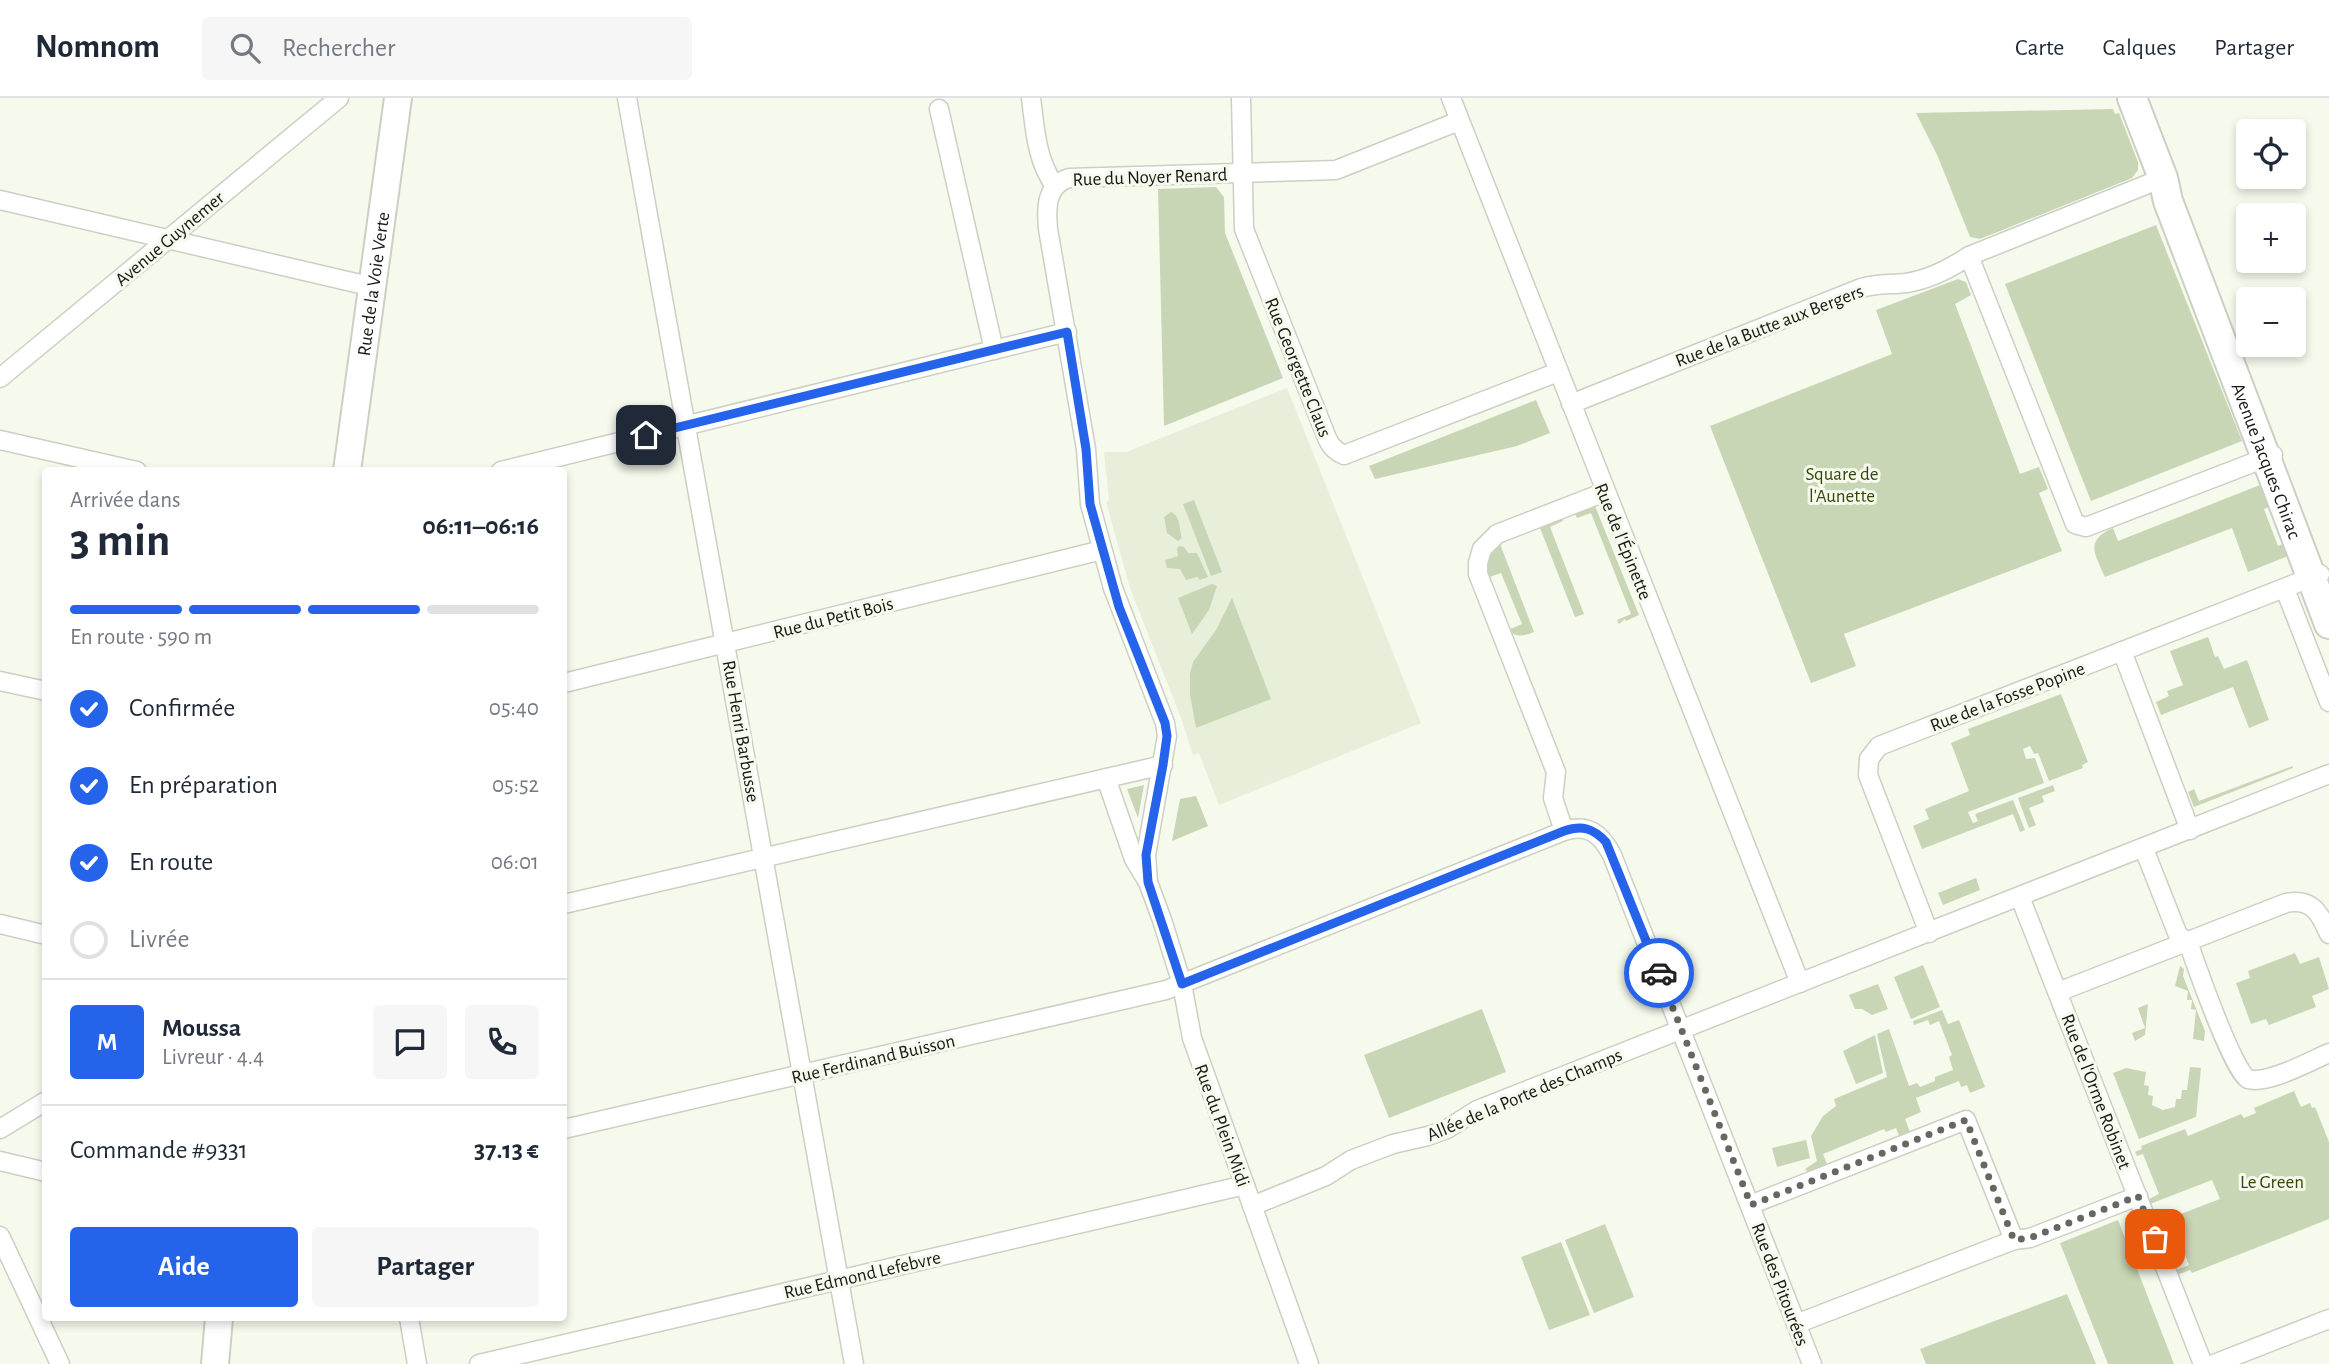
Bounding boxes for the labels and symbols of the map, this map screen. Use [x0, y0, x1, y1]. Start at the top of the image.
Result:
street label: Rue du Noyer Renard [1072, 165, 1228, 190]
street label: Avenue Guynemer [112, 188, 228, 290]
street label: Rue de la Voie Verte [355, 211, 393, 357]
street label: Rue de la Butte aux Bergers [1673, 282, 1866, 371]
street label: Rue Georgette Claus [1261, 295, 1334, 440]
street label: Avenue Jacques Chirac [2228, 380, 2304, 541]
pin [616, 405, 676, 465]
park label: Square de l'Aunette [1805, 465, 1879, 506]
street label: Rue de l'Épinette [1591, 480, 1656, 603]
street label: Rue du Petit Bois [771, 594, 895, 643]
street label: Rue Henri Barbusse [719, 659, 762, 804]
street label: Rue de la Fosse Popine [1927, 659, 2088, 736]
courier [1624, 938, 1694, 1008]
street label: Rue de l'Orme Robinet [2057, 1011, 2134, 1172]
street label: Rue Ferdinand Buisson [790, 1031, 957, 1088]
street label: Allée de la Porte des Champs [1424, 1046, 1625, 1145]
street label: Rue du Plein Midi [1191, 1062, 1253, 1190]
park label: Le Green [2240, 1173, 2304, 1192]
pin [2125, 1209, 2185, 1269]
street label: Rue des Pitourées [1747, 1220, 1812, 1349]
street label: Rue Edmond Lefebvre [782, 1248, 943, 1303]

